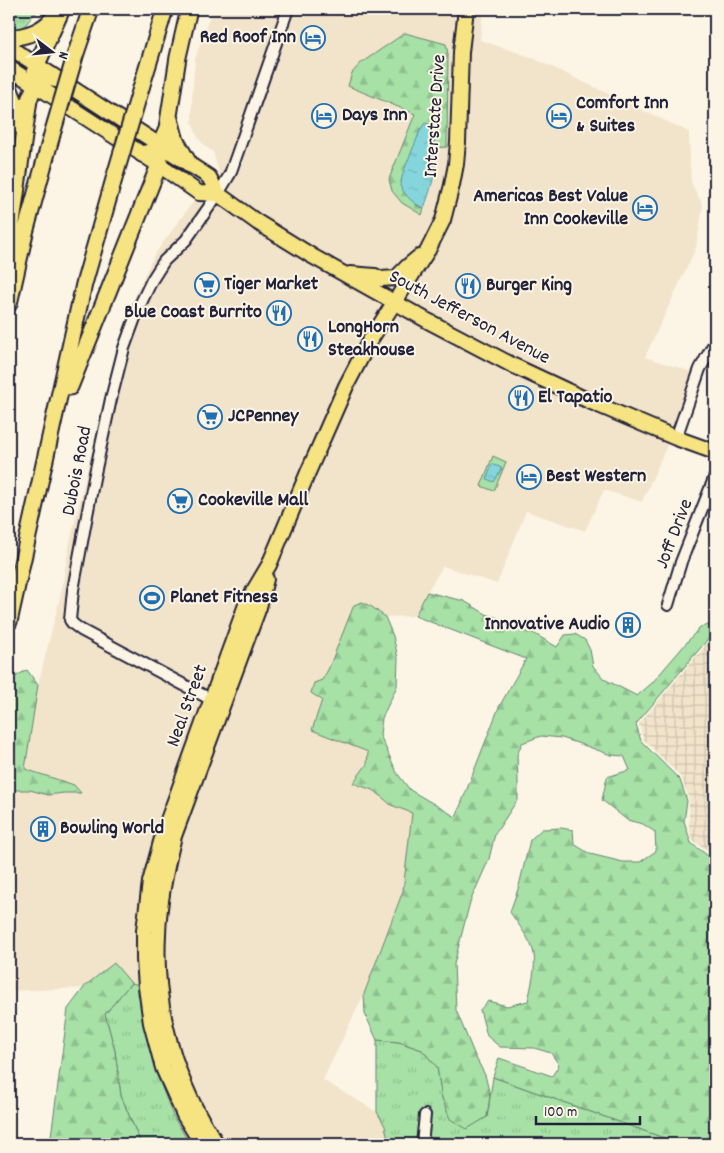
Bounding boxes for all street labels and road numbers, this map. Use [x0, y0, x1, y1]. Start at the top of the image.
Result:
street label: Interstate Drive [418, 53, 454, 179]
street label: South Jefferson Avenue [383, 264, 555, 373]
street label: Dubois Road [56, 424, 100, 518]
street label: Joff Drive [649, 495, 701, 573]
street label: Neal Street [160, 661, 216, 751]

